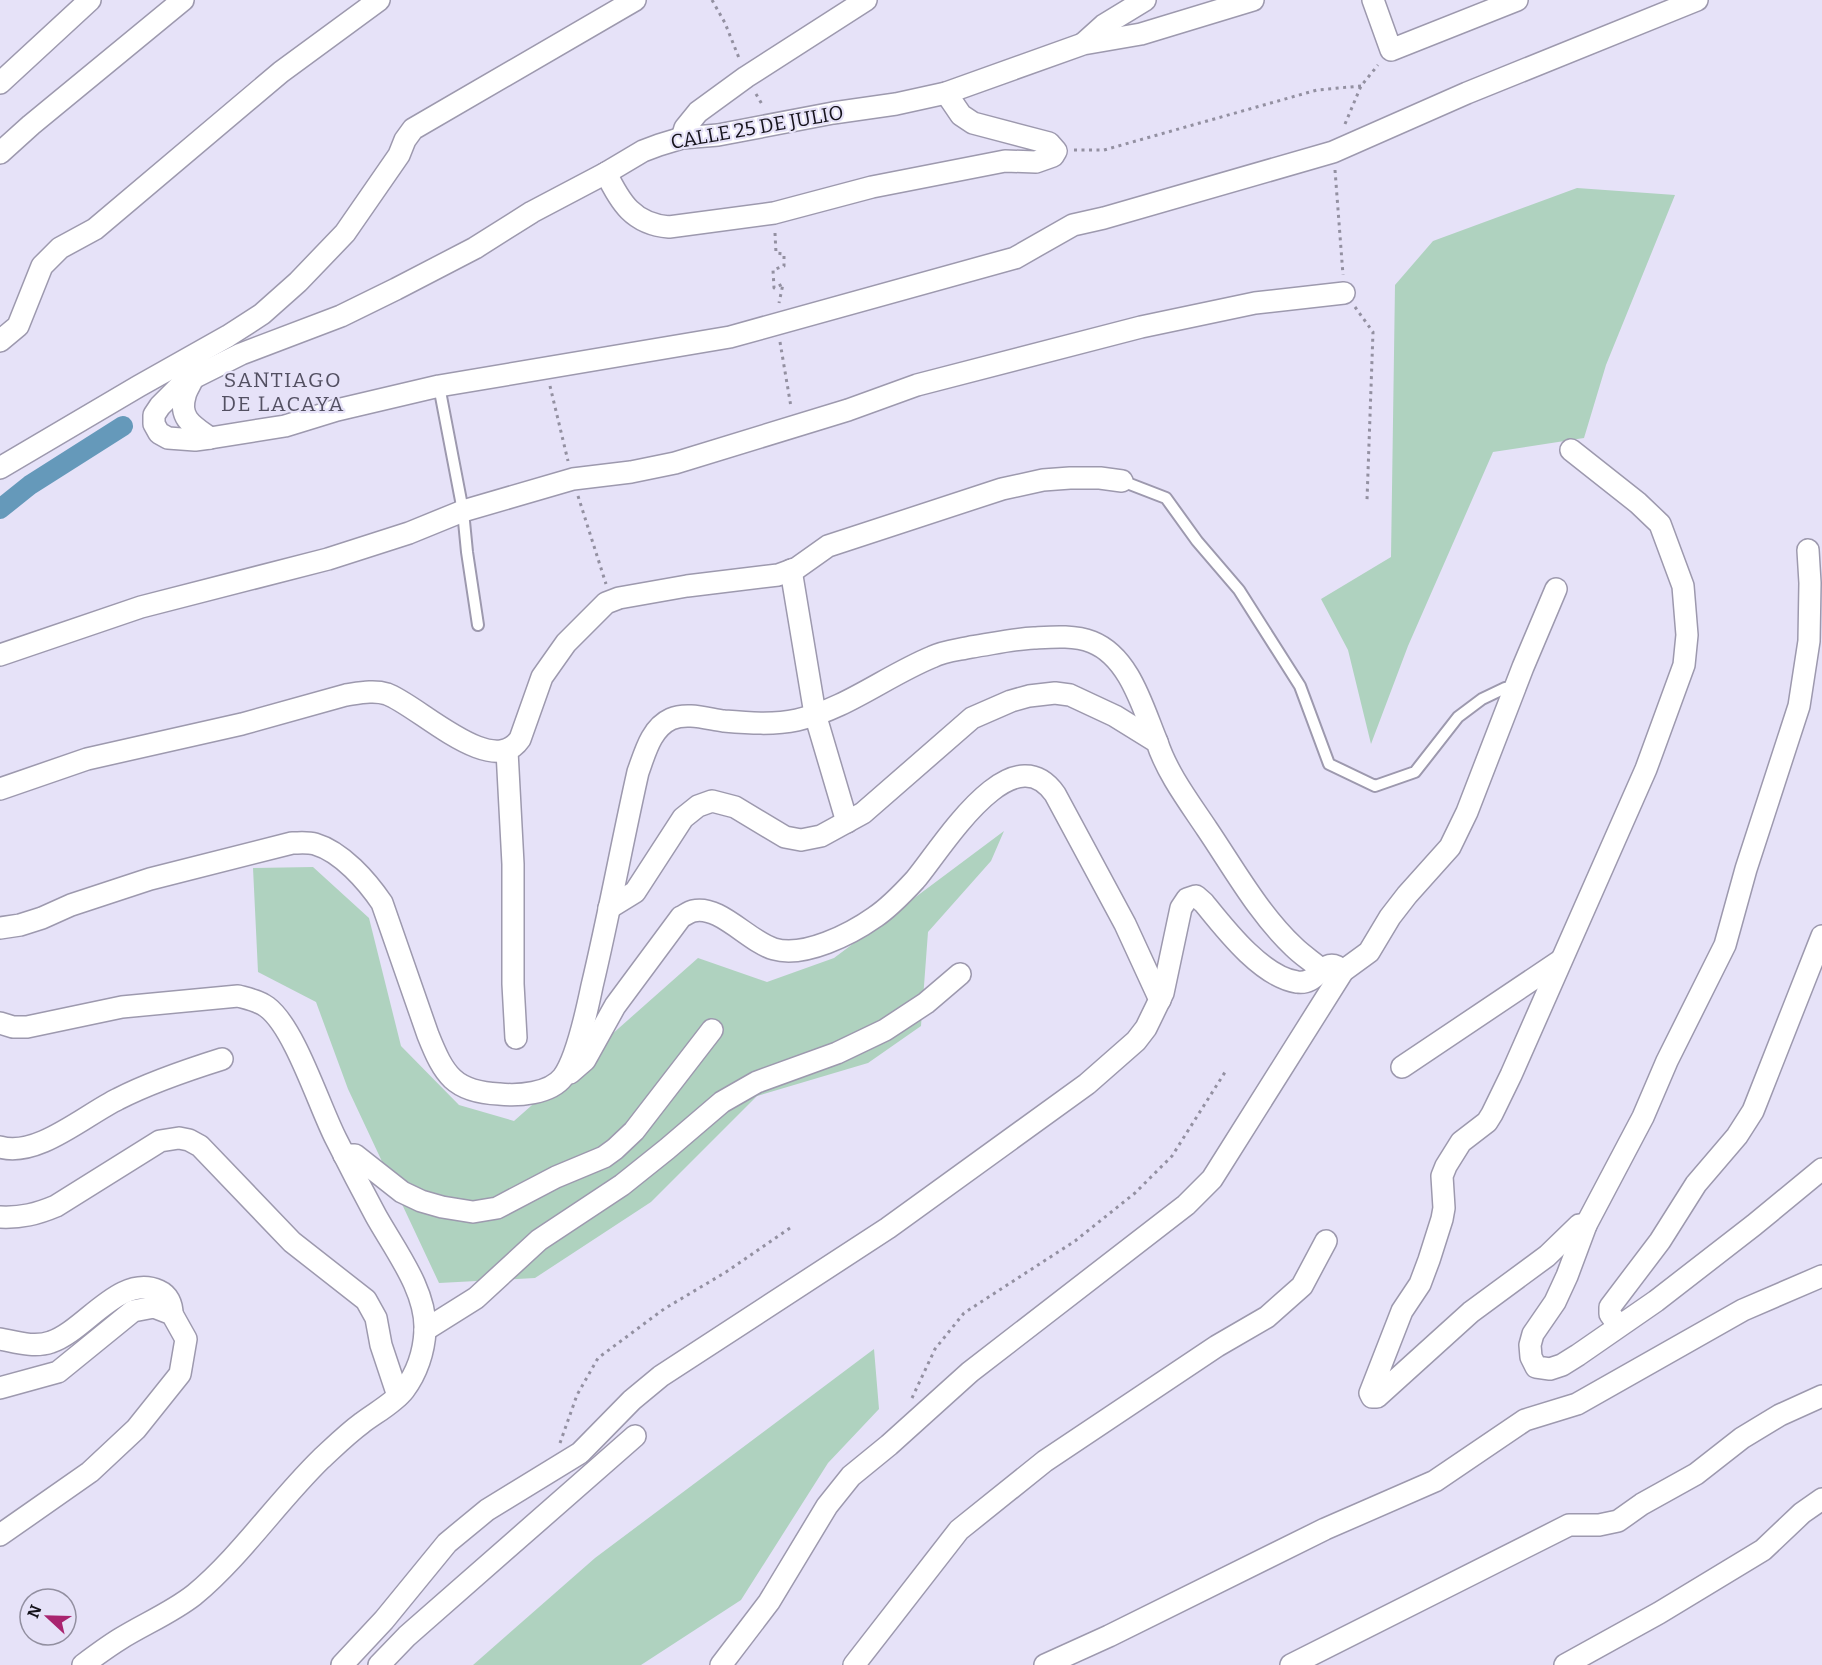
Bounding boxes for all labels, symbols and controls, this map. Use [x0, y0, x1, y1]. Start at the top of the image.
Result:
street label: CALLE 25 DE JULIO [669, 100, 845, 154]
district label: SANTIAGO DE LACAYA [221, 367, 345, 417]
north arrow [18, 1587, 78, 1647]
text: N [23, 1602, 46, 1621]

